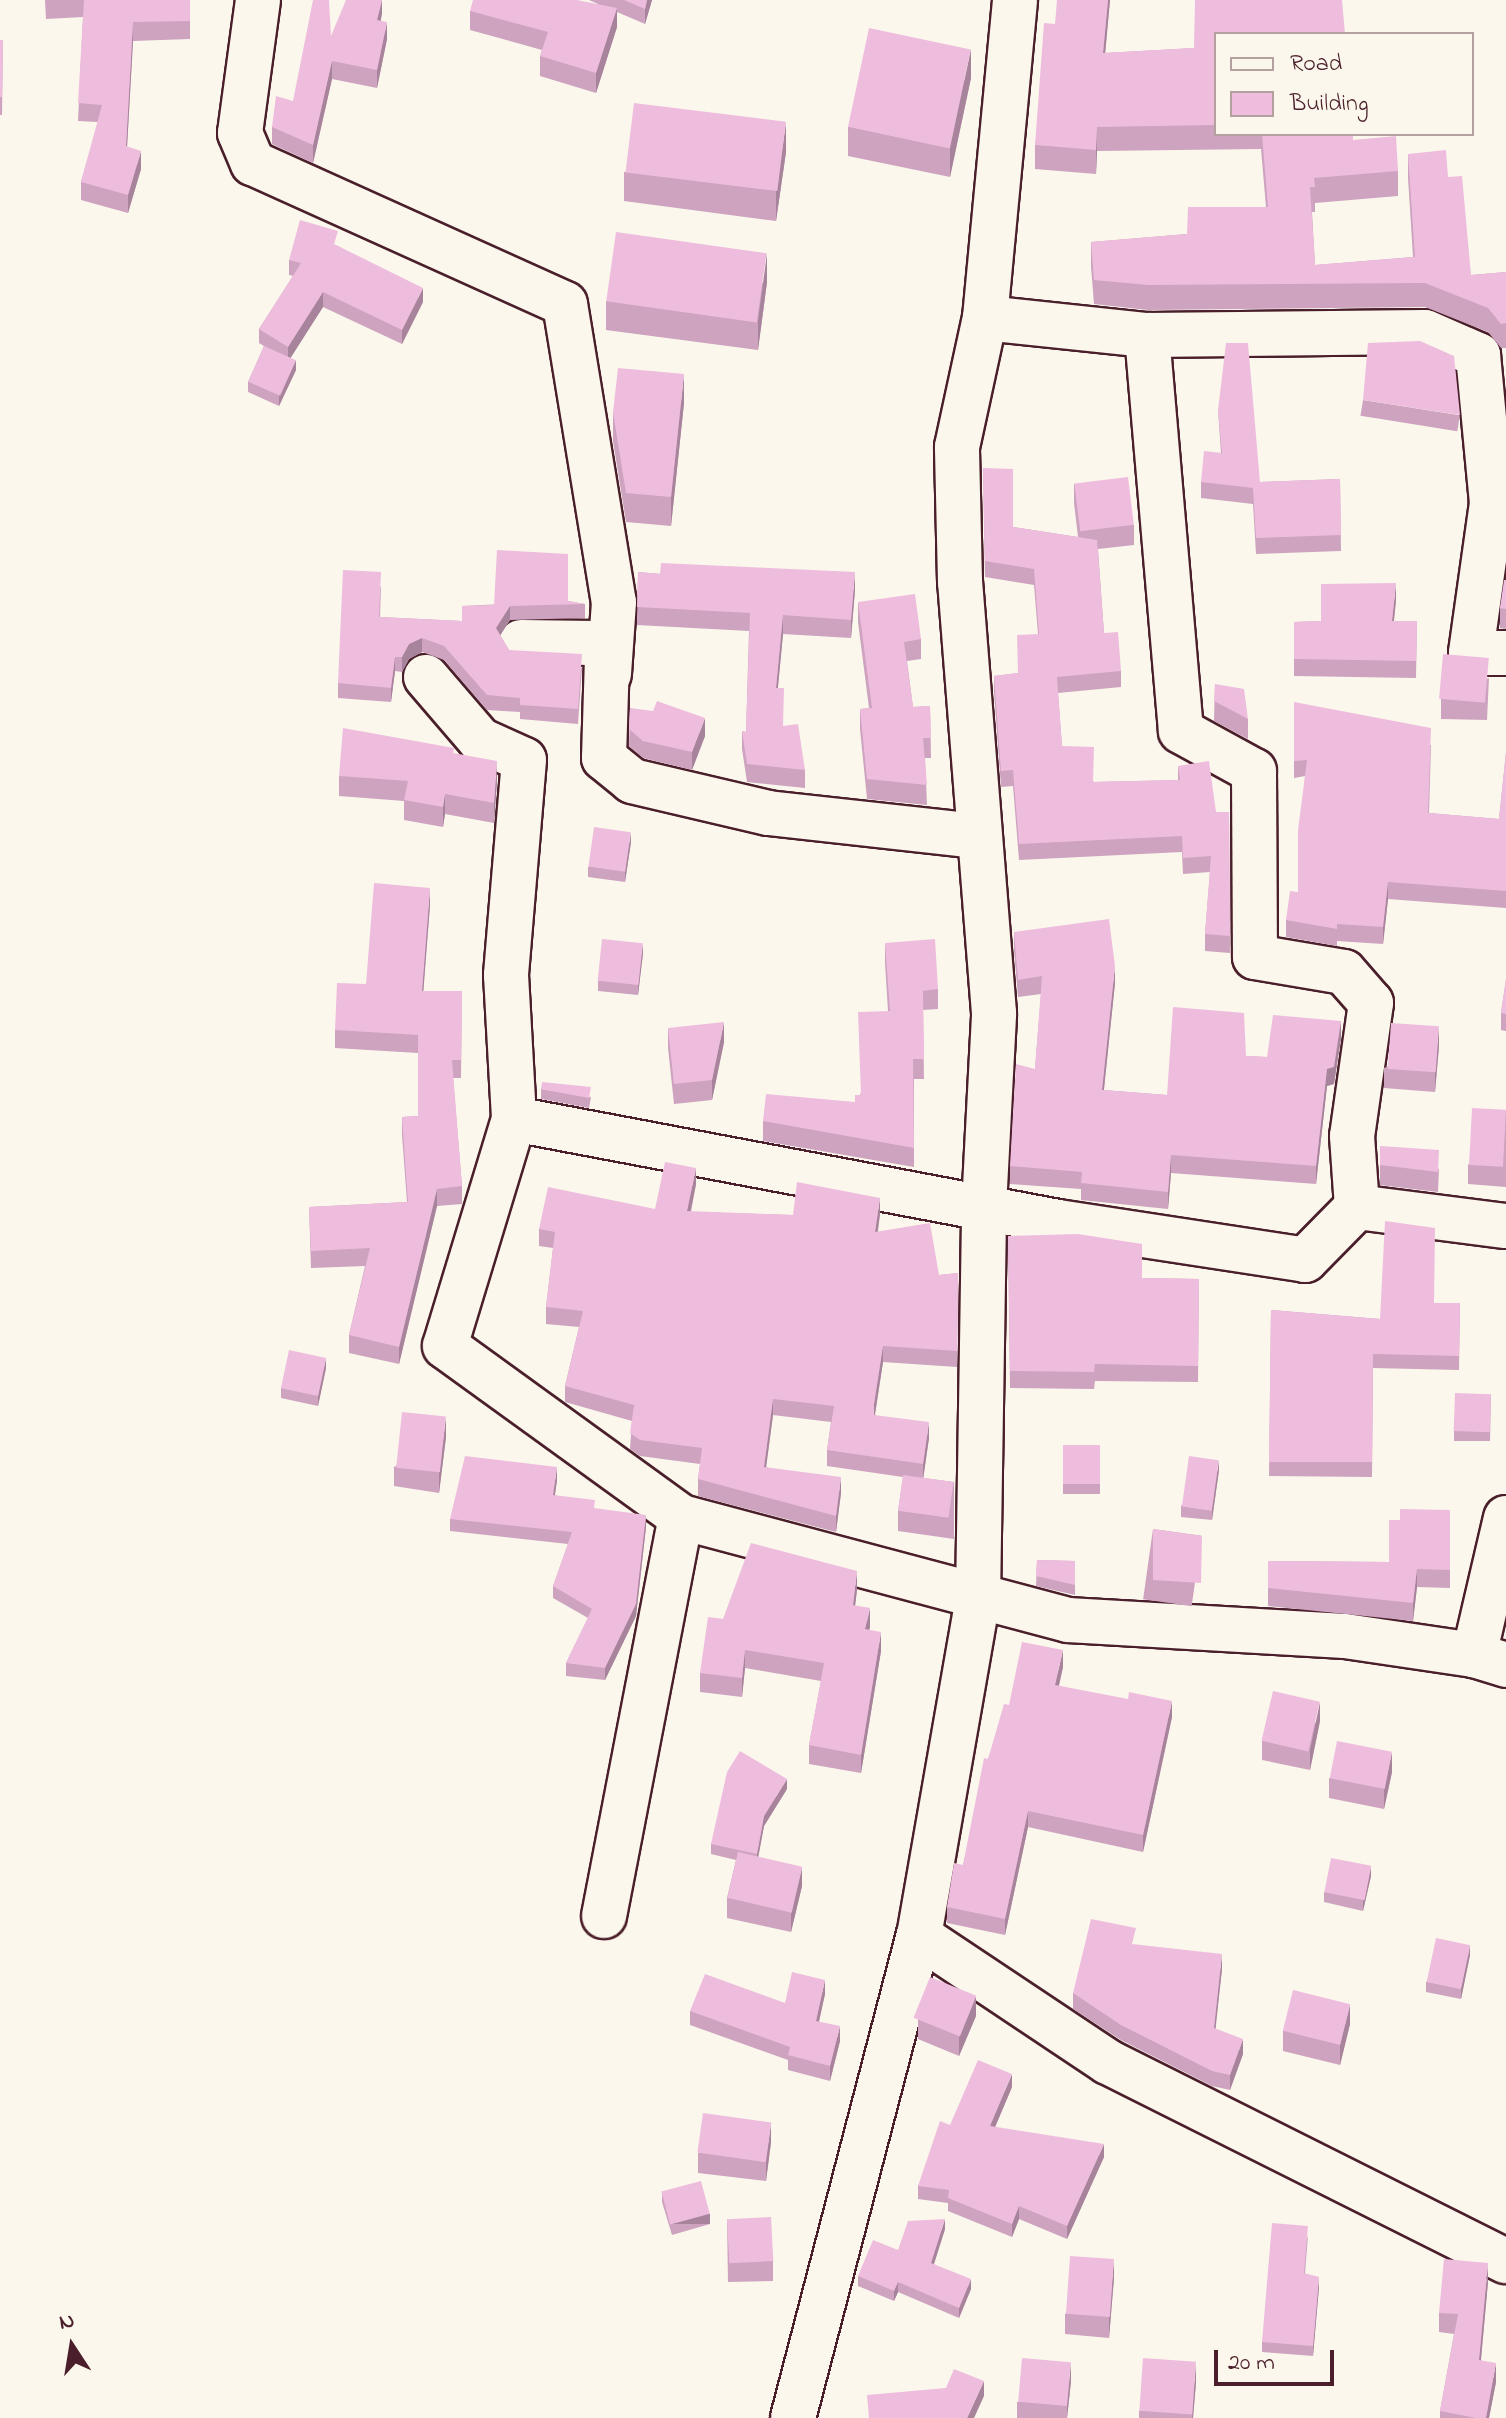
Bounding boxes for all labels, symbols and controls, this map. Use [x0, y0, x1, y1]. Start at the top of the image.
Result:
legend [1214, 32, 1474, 136]
text: Road [1290, 47, 1342, 82]
text: Building [1290, 87, 1369, 122]
text: N [56, 2305, 78, 2340]
north arrow [32, 2306, 112, 2386]
scale bar [1218, 2334, 1338, 2384]
text: 20 m [1228, 2346, 1275, 2381]

